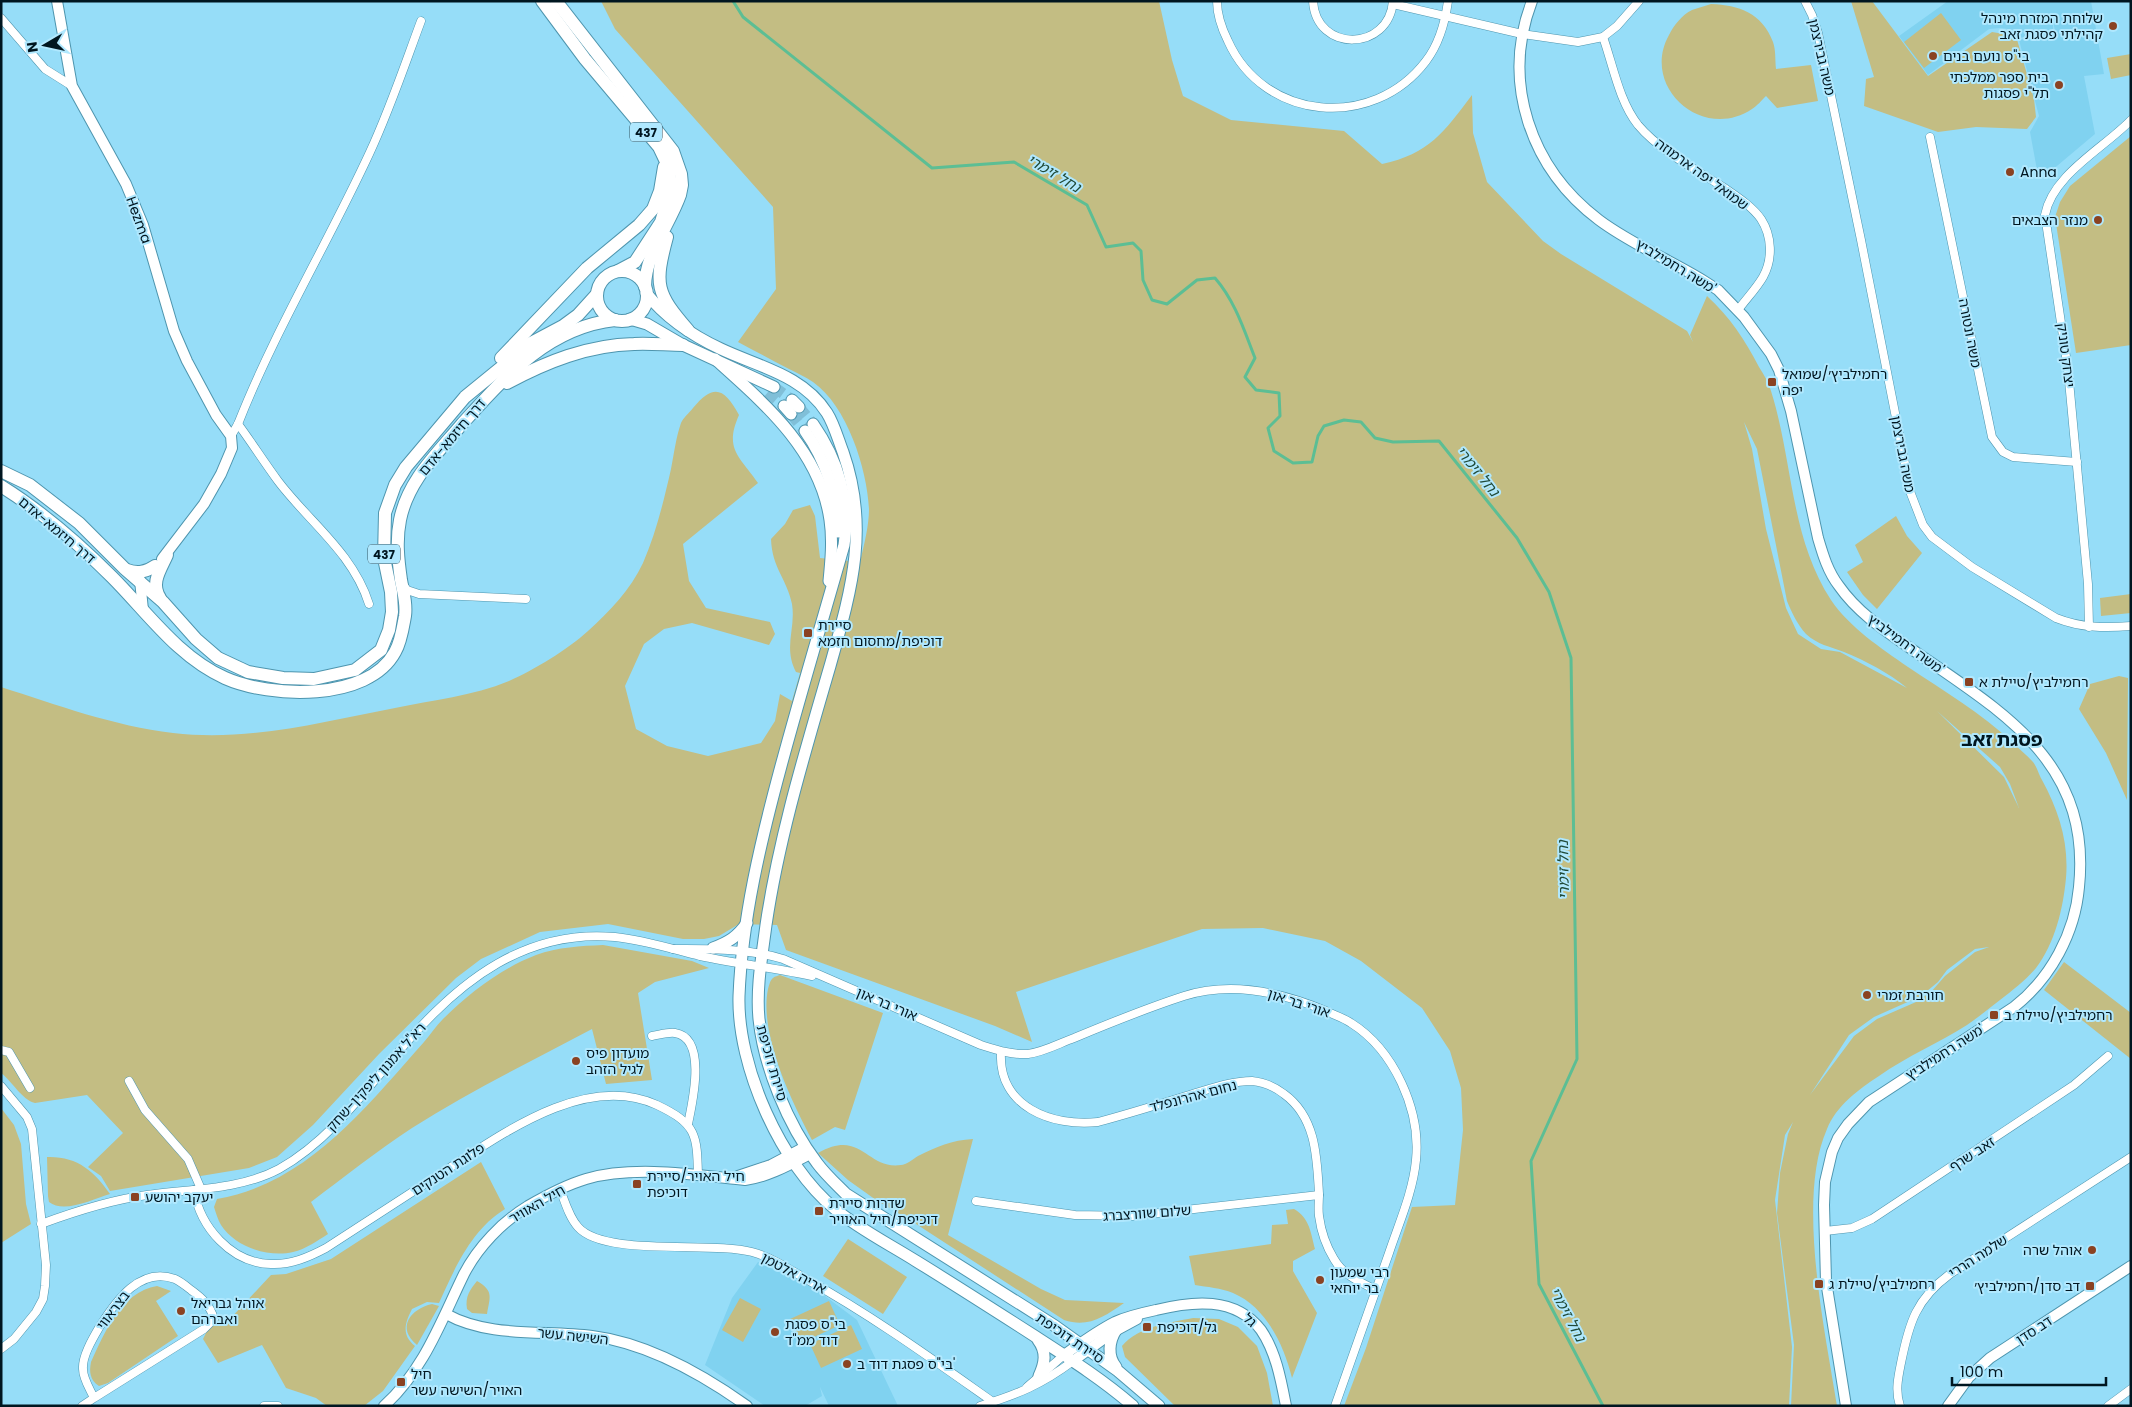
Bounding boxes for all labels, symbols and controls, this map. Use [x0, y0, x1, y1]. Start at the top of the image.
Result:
place label: שלוחת המזרח מינהל קהילתי פסגת זאב [1981, 8, 2103, 44]
street label: משה גבירצמן [1803, 17, 1841, 97]
north arrow [20, 20, 70, 70]
marker: שלוחת המזרח מינהל קהילתי פסגת זאב [2107, 20, 2119, 32]
text: N [21, 40, 43, 54]
place label: בי"ס נועם בנים [1943, 46, 2030, 66]
marker: בי"ס נועם בנים [1927, 50, 1939, 62]
place label: בית ספר ממלכתי תל"י פסגות [1950, 67, 2049, 103]
marker: בית ספר ממלכתי תל"י פסגות [2053, 79, 2065, 91]
road number: 437 [630, 122, 662, 142]
street label: שמואל יפה ארמוזה [1651, 133, 1753, 215]
water label: נחל זימרי [1023, 149, 1086, 198]
place label: Anna [2020, 162, 2057, 182]
marker: Anna [2004, 166, 2016, 178]
street label: Hezma [121, 194, 157, 246]
place label: מנזר הצבאים [2012, 210, 2088, 230]
marker: מנזר הצבאים [2092, 214, 2104, 226]
street label: משה רחמילביץ' [1632, 234, 1720, 298]
street label: משה ונטורה [1953, 297, 1987, 369]
street label: יצחק טוניק [2052, 322, 2080, 388]
place label: רחמילביץ׳/שמואל יפה [1782, 364, 1887, 400]
marker: רחמילביץ׳/שמואל יפה [1766, 376, 1778, 388]
street label: דרך חיזמא-אדם [414, 394, 490, 480]
street label: משה גבירצמן [1886, 414, 1920, 494]
water label: נחל זימרי [1451, 441, 1506, 502]
street label: דרך חיזמא-אדם [14, 492, 100, 568]
road number: 437 [368, 544, 400, 564]
street label: משה רחמילביץ' [1864, 609, 1948, 679]
place label: סיירת דוכיפת/מחסום חזמא [818, 615, 943, 651]
marker: סיירת דוכיפת/מחסום חזמא [802, 627, 814, 639]
place label: רחמילביץ/טיילת א [1979, 672, 2088, 692]
marker: רחמילביץ/טיילת א [1963, 676, 1975, 688]
district label: פסגת זאב [1961, 726, 2043, 753]
water label: נחל זימרי [1552, 839, 1574, 900]
street label: אורי בר און [853, 982, 921, 1026]
street label: אורי בר און [1265, 984, 1333, 1023]
place label: חורבת זמרי [1877, 985, 1944, 1005]
marker: חורבת זמרי [1861, 989, 1873, 1001]
place label: רחמילביץ/טיילת ב [2004, 1005, 2113, 1025]
marker: רחמילביץ/טיילת ב [1988, 1009, 2000, 1021]
street label: רא"ל אמנון ליפקין-שחק [322, 1018, 430, 1136]
street label: משה רחמילביץ' [1902, 1019, 1988, 1085]
street label: סיירת דוכיפת [752, 1023, 792, 1103]
place label: מועדון פיס לגיל הזהב [586, 1043, 649, 1079]
marker: מועדון פיס לגיל הזהב [570, 1055, 582, 1067]
street label: נחום אהרונפלד [1147, 1075, 1239, 1117]
street label: זאב שרף [1945, 1132, 1999, 1176]
street label: פלוגת הטנקים [408, 1138, 488, 1200]
place label: חיל האויר/סיירת דוכיפת [647, 1166, 745, 1202]
marker: חיל האויר/סיירת דוכיפת [631, 1178, 643, 1190]
street label: חיל האוויר [505, 1180, 569, 1228]
place label: יעקב יהושע [145, 1187, 213, 1207]
marker: יעקב יהושע [129, 1191, 141, 1203]
place label: שדרות סיירת דוכיפת/חיל האוויר [829, 1193, 939, 1229]
street label: שלום שוורצברג [1102, 1200, 1192, 1226]
marker: שדרות סיירת דוכיפת/חיל האוויר [813, 1205, 825, 1217]
street label: שלמה הררי [1945, 1229, 2011, 1283]
place label: אוהל שרה [2023, 1240, 2082, 1260]
marker: אוהל שרה [2086, 1244, 2098, 1256]
street label: אריה אלטמן [758, 1247, 830, 1299]
place label: רבי שמעון בר יוחאי [1330, 1262, 1389, 1298]
marker: רבי שמעון בר יוחאי [1314, 1274, 1326, 1286]
place label: רחמילביץ/טיילת ג [1829, 1274, 1935, 1294]
place label: דב סדן/רחמילביץ׳ [1975, 1276, 2080, 1296]
marker: רחמילביץ/טיילת ג [1813, 1278, 1825, 1290]
marker: דב סדן/רחמילביץ׳ [2084, 1280, 2096, 1292]
water label: נחל זימרי [1545, 1283, 1592, 1346]
street label: בצראווי [92, 1286, 134, 1334]
place label: אוהל גבריאל ואברהם [191, 1293, 265, 1329]
marker: אוהל גבריאל ואברהם [175, 1305, 187, 1317]
street label: סיירת דוכיפת [1032, 1308, 1108, 1368]
street label: גל [1239, 1308, 1261, 1332]
street label: דב סדן [2012, 1311, 2057, 1349]
place label: בי"ס פסגת דוד ממ"ד [785, 1314, 846, 1350]
place label: גל/דוכיפת [1157, 1317, 1217, 1337]
marker: גל/דוכיפת [1141, 1321, 1153, 1333]
street label: השישה עשר [536, 1322, 610, 1350]
marker: בי"ס פסגת דוד ממ"ד [769, 1326, 781, 1338]
place label: בי"ס פסגת דוד ב' [857, 1354, 955, 1374]
scale bar [1952, 1354, 2106, 1386]
marker: בי"ס פסגת דוד ב' [841, 1358, 853, 1370]
text: 100 m [1960, 1361, 2003, 1382]
place label: חיל האויר/השישה עשר [411, 1364, 522, 1400]
marker: חיל האויר/השישה עשר [395, 1376, 407, 1388]

